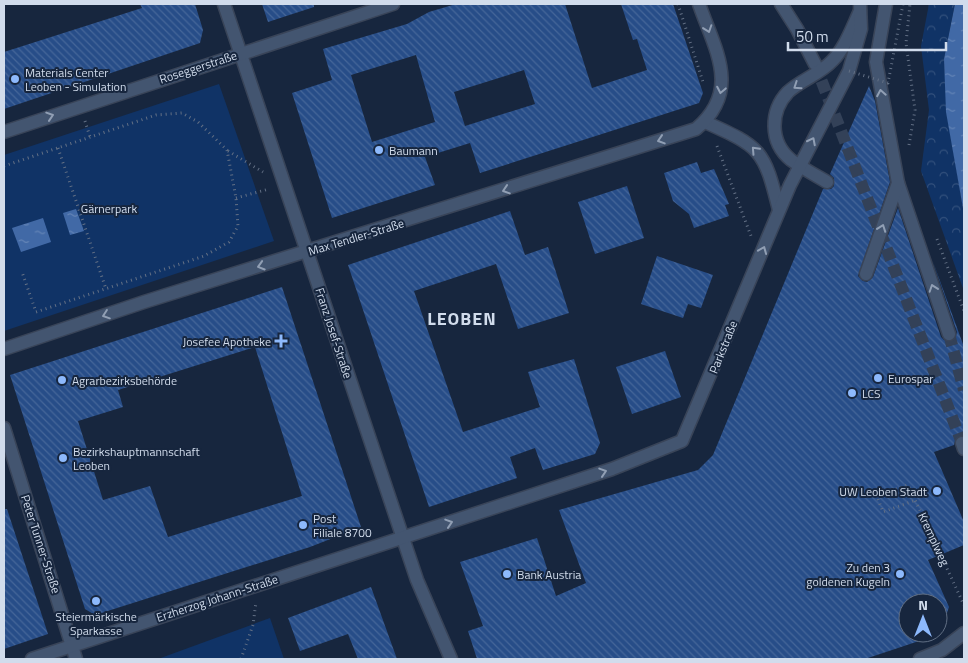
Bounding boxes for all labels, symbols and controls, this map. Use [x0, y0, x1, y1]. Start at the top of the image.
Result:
scale bar [788, 20, 946, 52]
one-way arrow [702, 25, 712, 33]
text: 50 m [796, 25, 829, 48]
street label: Roseggerstraße [157, 45, 239, 89]
place label: Materials Center Leoben - Simulation [25, 63, 126, 96]
marker: Materials Center Leoben - Simulation [9, 73, 21, 85]
one-way arrow [793, 80, 802, 89]
one-way arrow [717, 85, 727, 94]
one-way arrow [877, 89, 887, 98]
one-way arrow [45, 112, 54, 122]
one-way arrow [657, 135, 666, 145]
one-way arrow [806, 137, 816, 146]
place label: Baumann [389, 141, 438, 160]
marker: Baumann [373, 144, 385, 156]
one-way arrow [752, 146, 761, 155]
one-way arrow [503, 184, 511, 194]
park label: Gärnerpark [81, 199, 137, 218]
street label: Max Tendler-Straße [306, 213, 406, 261]
one-way arrow [876, 224, 886, 233]
one-way arrow [757, 246, 767, 255]
one-way arrow [257, 261, 265, 271]
one-way arrow [929, 284, 939, 293]
street label: Franz Josef-Straße [310, 285, 358, 381]
district label: LEOBEN [427, 305, 497, 332]
one-way arrow [102, 309, 110, 319]
street label: Parkstraße [704, 318, 742, 376]
place label: Josefee Apotheke [183, 332, 271, 351]
marker: Josefee Apotheke [275, 335, 287, 347]
place label: Eurospar [888, 369, 933, 388]
place label: Agrarbezirksbehörde [72, 371, 177, 390]
marker: Eurospar [872, 372, 884, 384]
marker: Agrarbezirksbehörde [56, 374, 68, 386]
place label: LCS [862, 384, 881, 403]
marker: LCS [846, 387, 858, 399]
place label: Bezirkshauptmannschaft Leoben [73, 442, 201, 475]
marker: Bezirkshauptmannschaft Leoben [57, 452, 69, 464]
one-way arrow [598, 468, 607, 478]
place label: UW Leoben Stadt [839, 482, 928, 501]
marker: UW Leoben Stadt [931, 485, 943, 497]
street label: Peter Tunner-Straße [16, 492, 66, 596]
place label: Post Filiale 8700 [313, 509, 372, 542]
street label: Kremplweg [913, 509, 955, 569]
marker: Post Filiale 8700 [297, 519, 309, 531]
one-way arrow [444, 519, 452, 529]
place label: Zu den 3 goldenen Kugeln [806, 558, 890, 591]
place label: Bank Austria [517, 565, 581, 584]
marker: Bank Austria [501, 568, 513, 580]
marker: Zu den 3 goldenen Kugeln [894, 568, 906, 580]
street label: Erzherzog Johann-Straße [154, 569, 280, 627]
north arrow [898, 593, 948, 643]
text: N [918, 594, 928, 615]
marker: Steiermärkische Sparkasse [90, 595, 102, 607]
place label: Steiermärkische Sparkasse [55, 607, 137, 640]

